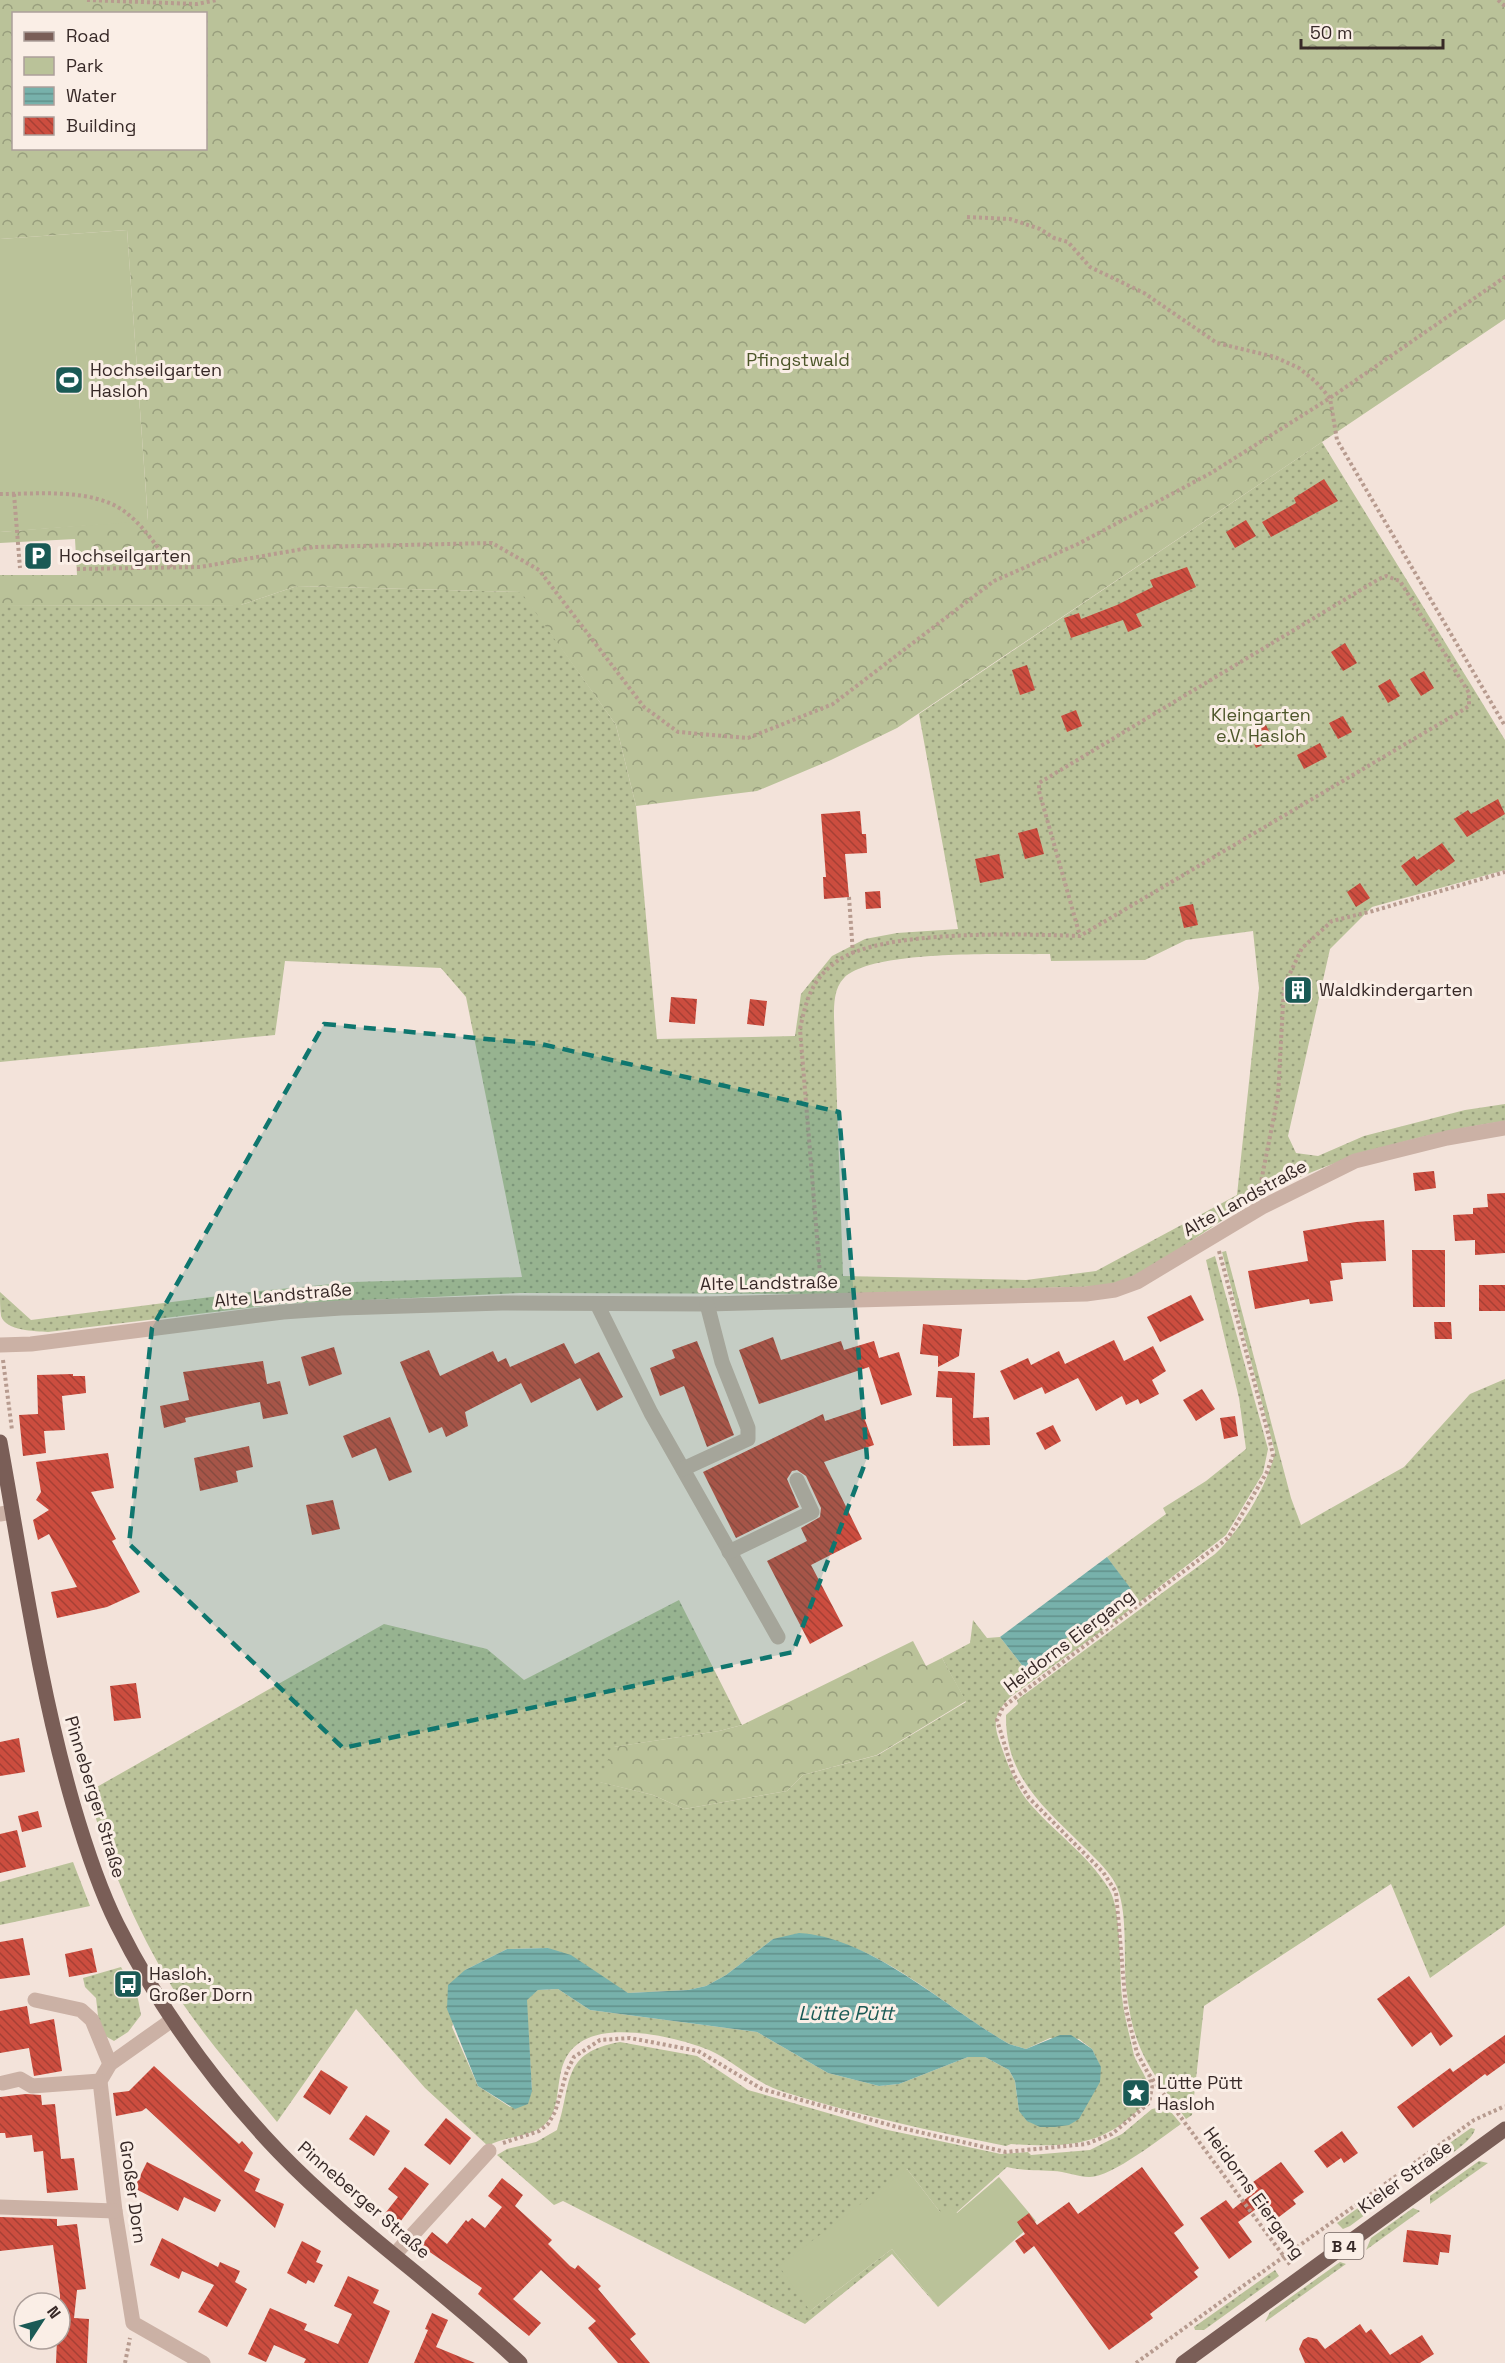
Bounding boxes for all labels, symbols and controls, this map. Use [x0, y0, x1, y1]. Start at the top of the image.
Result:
legend [12, 12, 207, 150]
scale bar [1301, 12, 1444, 50]
text: 50 m [1310, 21, 1352, 44]
text: Road [66, 24, 110, 47]
text: Park [66, 54, 104, 77]
text: Water [66, 84, 117, 107]
text: Building [66, 114, 136, 137]
park label: Pfingstwald [746, 348, 850, 371]
place label: Hochseilgarten Hasloh [90, 358, 222, 402]
sports icon: Hochseilgarten Hasloh [53, 364, 85, 396]
parking icon: Hochseilgarten [22, 540, 54, 572]
place label: Hochseilgarten [59, 544, 191, 567]
park label: Kleingarten e.V. Hasloh [1211, 703, 1311, 747]
building icon: Waldkindergarten [1282, 974, 1314, 1006]
place label: Waldkindergarten [1319, 978, 1473, 1001]
street label: Alte Landstraße [1179, 1154, 1311, 1241]
street label: Alte Landstraße [700, 1270, 838, 1295]
street label: Alte Landstraße [213, 1277, 353, 1312]
street label: Heidorns Eiergang [999, 1584, 1139, 1697]
street label: Pinneberger Straße [60, 1713, 131, 1881]
place label: Hasloh, Großer Dorn [149, 1962, 253, 2006]
bus stop icon: Hasloh, Großer Dorn [112, 1968, 144, 2000]
water label: Lütte Pütt [798, 2000, 896, 2026]
place label: Lütte Pütt Hasloh [1157, 2071, 1243, 2115]
place icon: Lütte Pütt Hasloh [1120, 2077, 1152, 2109]
street label: Heidorns Eiergang [1199, 2122, 1310, 2263]
street label: Kieler Straße [1353, 2135, 1456, 2218]
street label: Pinneberger Straße [293, 2136, 435, 2264]
street label: Großer Dorn [115, 2139, 152, 2245]
road number: B 4 [1324, 2233, 1364, 2259]
north arrow [12, 2291, 72, 2351]
text: N [42, 2302, 65, 2323]

